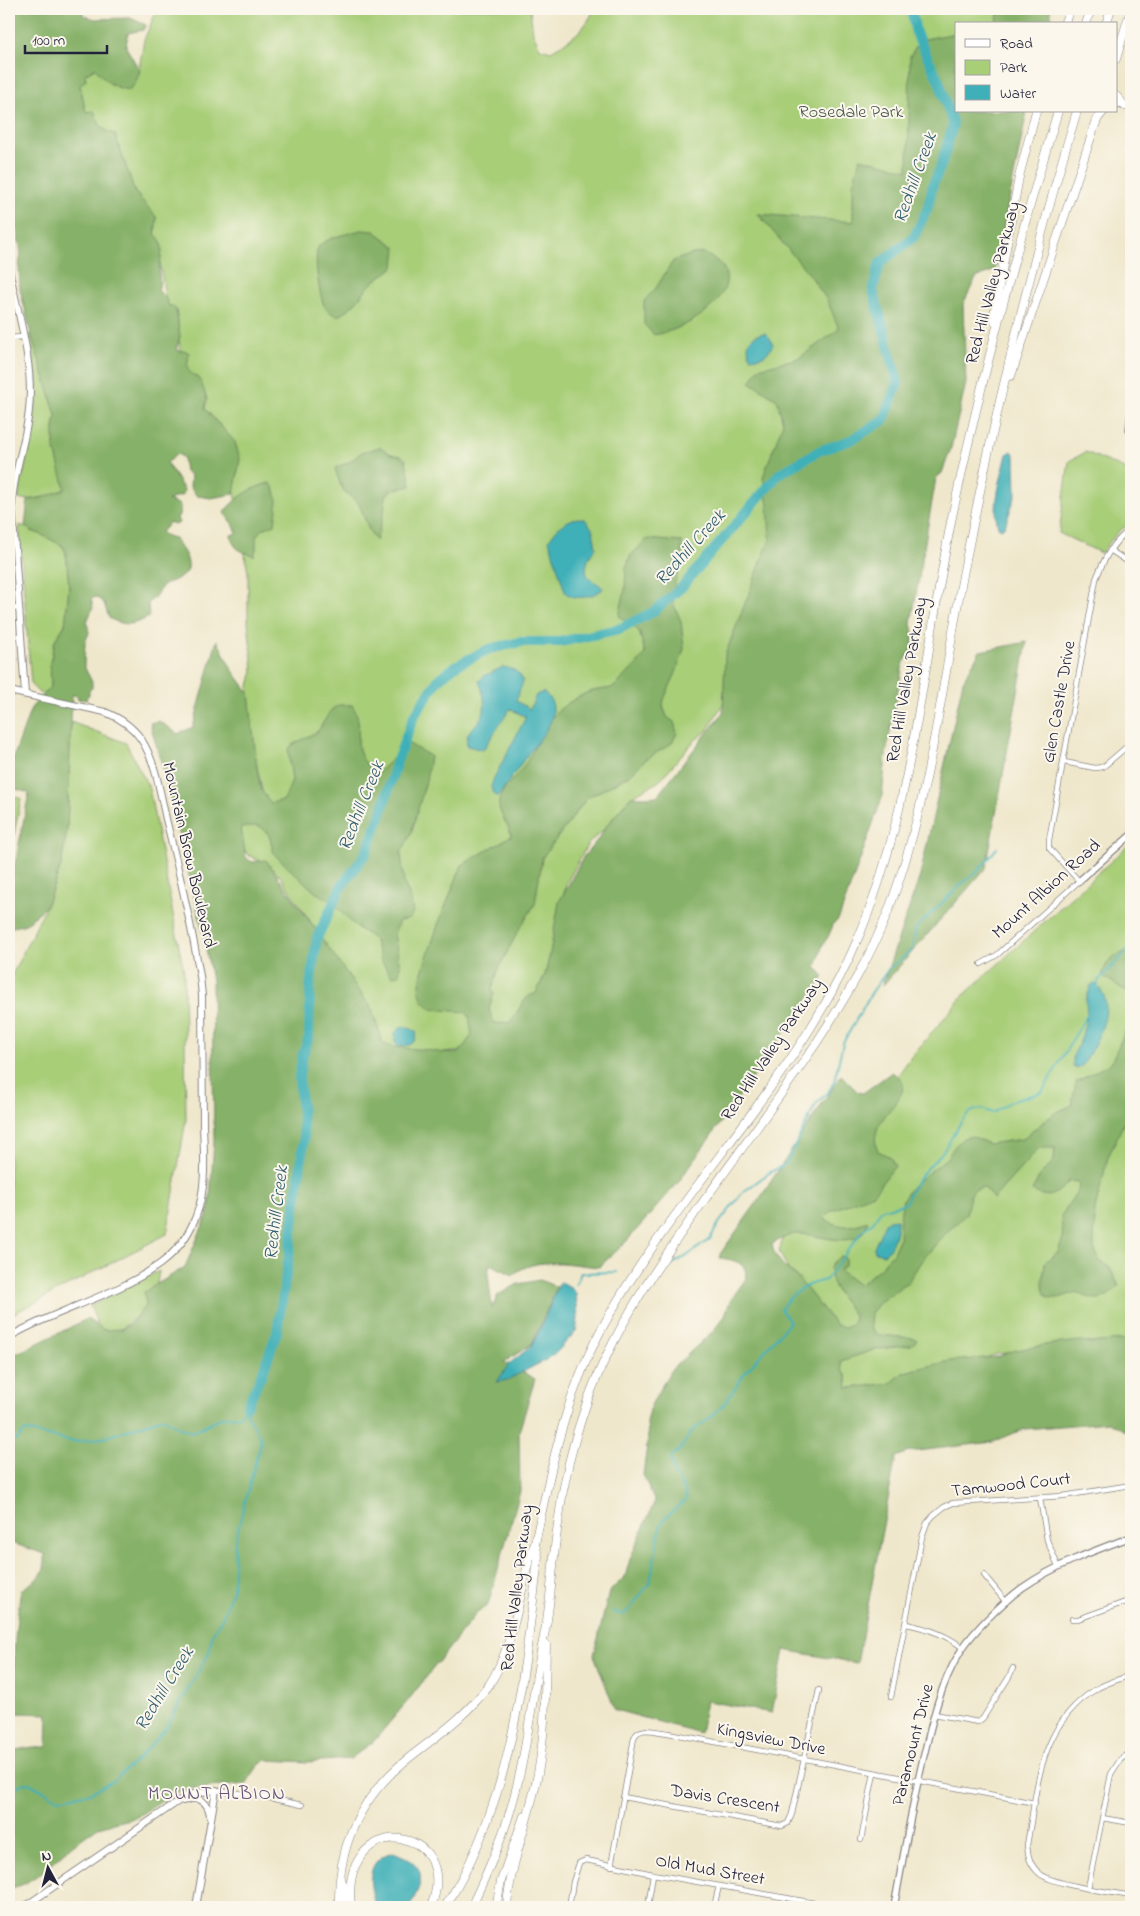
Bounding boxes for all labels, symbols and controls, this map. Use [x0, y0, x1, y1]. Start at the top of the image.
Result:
scale bar [25, 22, 108, 54]
legend [955, 22, 1118, 112]
text: 100 m [32, 30, 65, 52]
text: Road [1000, 33, 1033, 55]
text: Park [1000, 57, 1028, 79]
text: Water [1000, 83, 1036, 105]
park label: Rosedale Park [799, 100, 903, 126]
water label: Redhill Creek [887, 128, 945, 227]
street label: Red Hill Valley Parkway [960, 199, 1028, 367]
water label: Redhill Creek [649, 503, 733, 592]
street label: Red Hill Valley Parkway [881, 595, 935, 765]
street label: Glen Castle Drive [1036, 638, 1084, 765]
water label: Redhill Creek [332, 756, 393, 855]
street label: Mountain Brow Boulevard [154, 759, 222, 951]
street label: Mount Albion Road [987, 834, 1107, 946]
street label: Red Hill Valley Parkway [715, 973, 831, 1127]
water label: Redhill Creek [258, 1164, 296, 1262]
street label: Tamwood Court [950, 1467, 1072, 1505]
street label: Red Hill Valley Parkway [495, 1503, 541, 1673]
water label: Redhill Creek [128, 1641, 202, 1736]
street label: Paramount Drive [886, 1680, 942, 1809]
street label: Kingsview Drive [714, 1717, 829, 1764]
street label: Davis Crescent [667, 1778, 782, 1821]
district label: MOUNT ALBION [148, 1781, 286, 1808]
north arrow [22, 1844, 72, 1894]
text: N [41, 1846, 53, 1868]
street label: Old Mud Street [653, 1849, 767, 1893]

